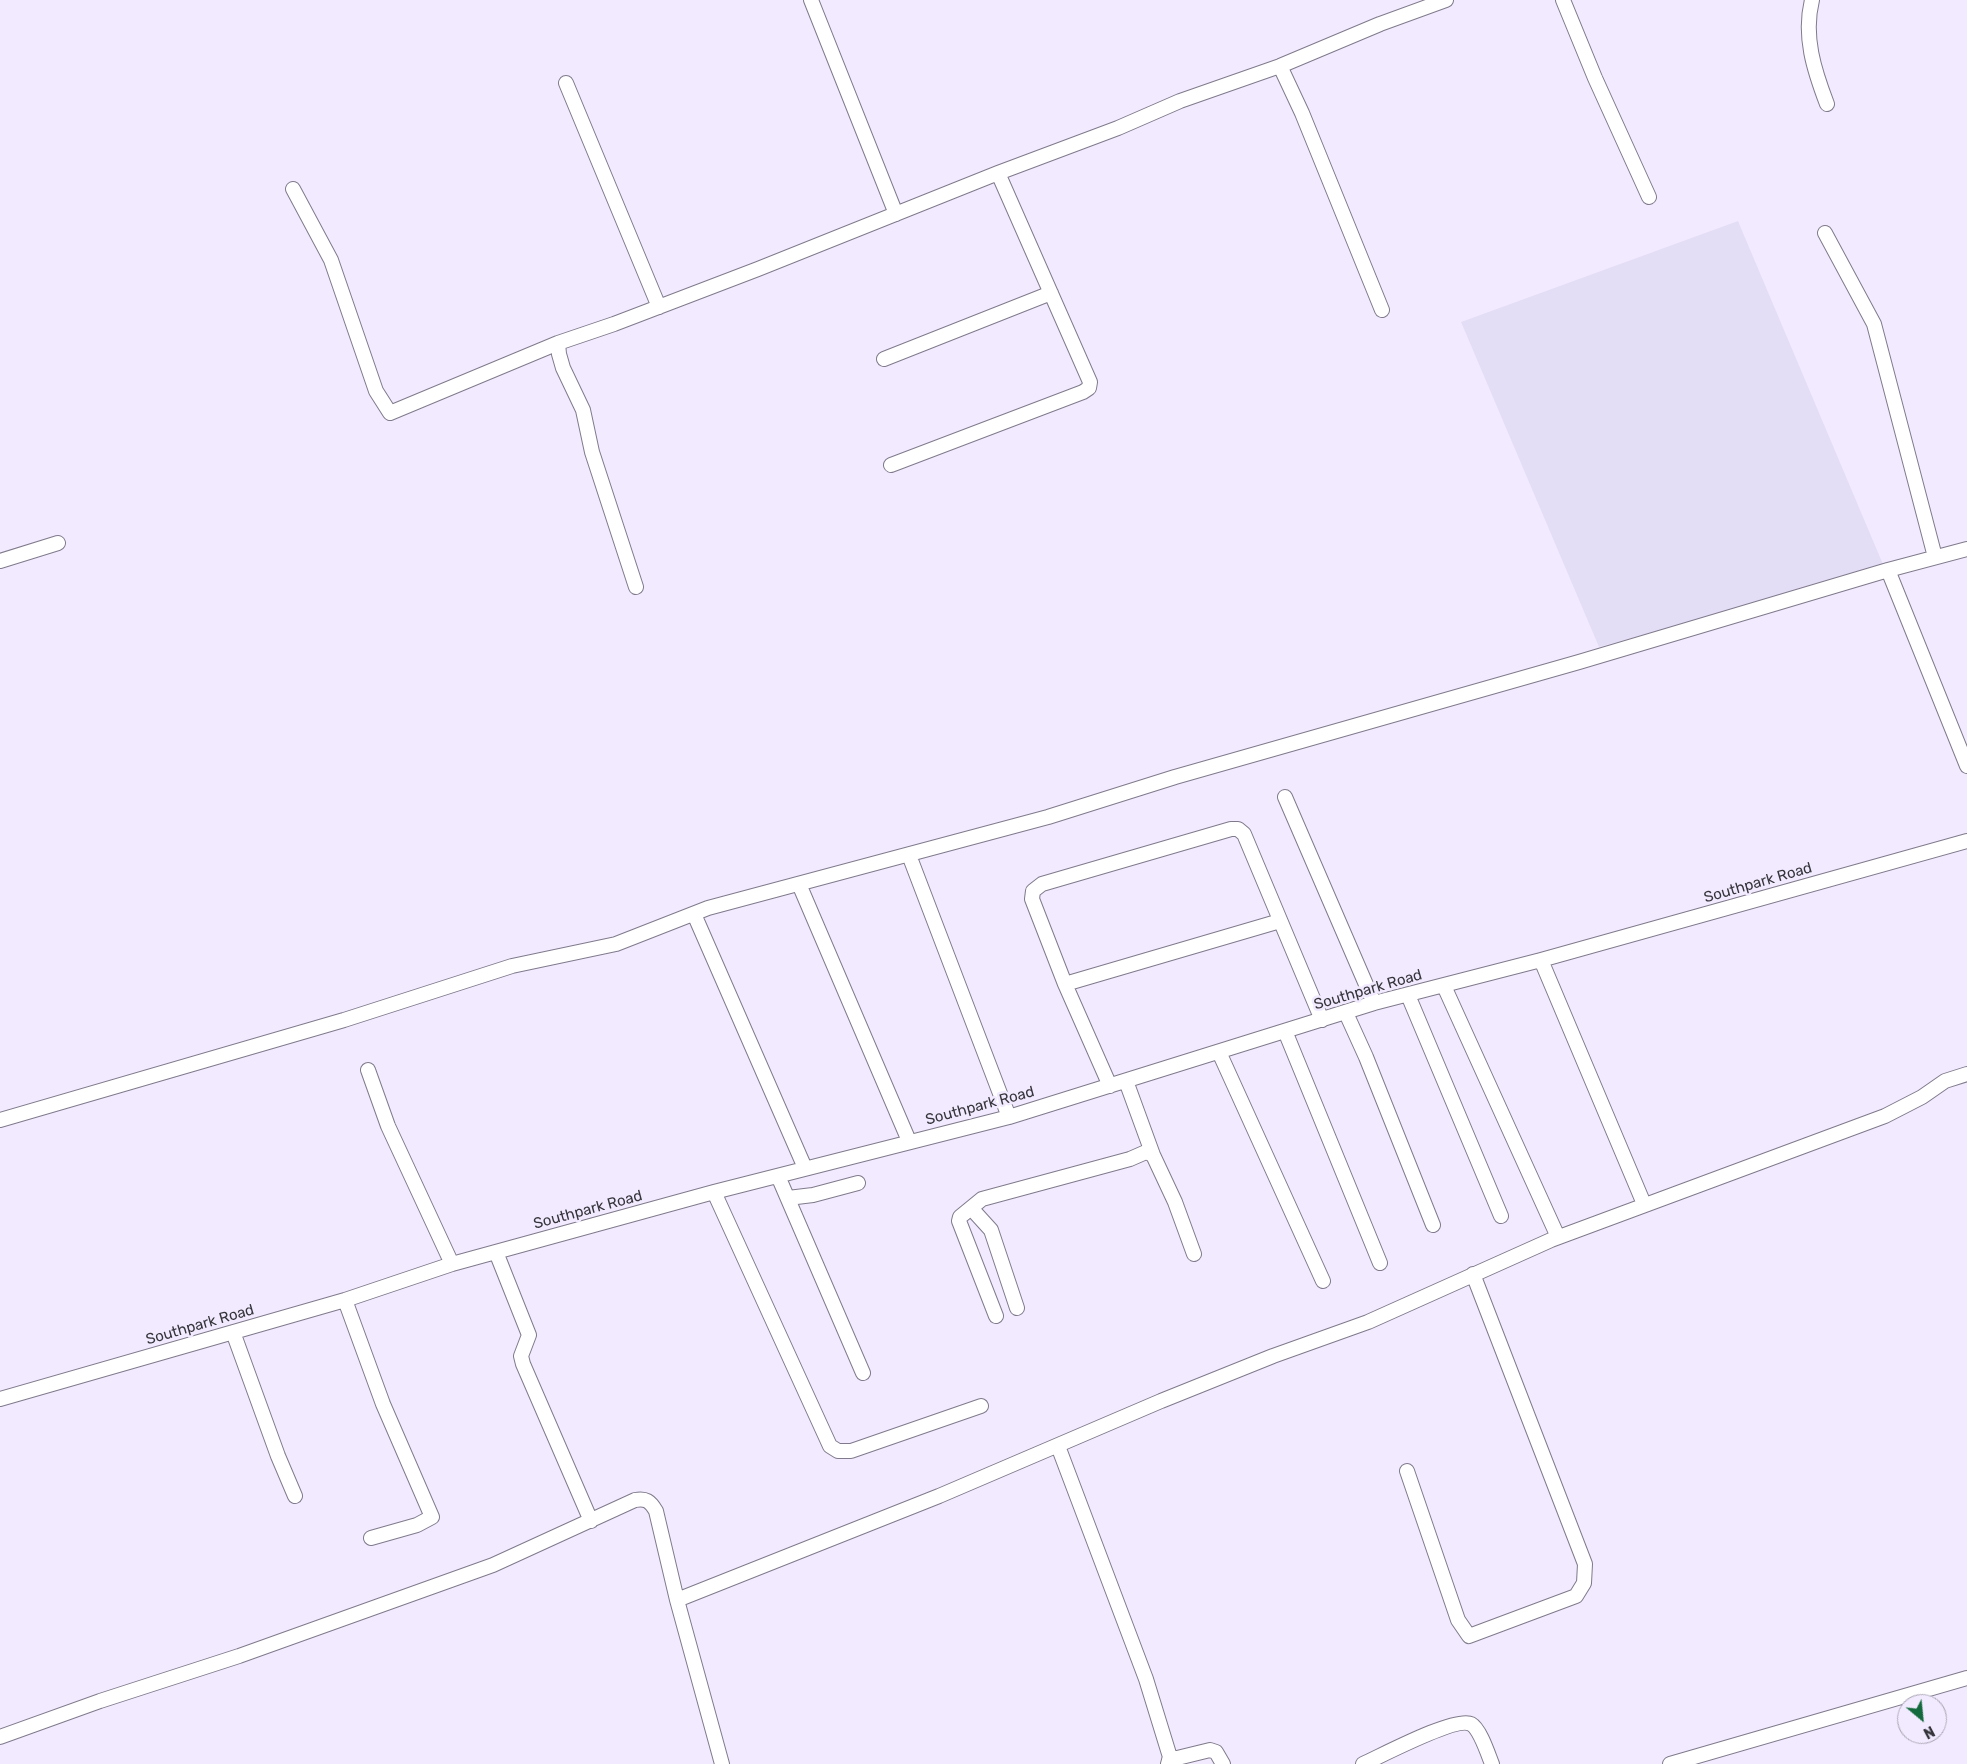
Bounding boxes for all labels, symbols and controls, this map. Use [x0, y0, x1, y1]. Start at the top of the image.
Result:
street label: Southpark Road [1702, 859, 1814, 907]
street label: Southpark Road [1312, 966, 1424, 1014]
street label: Southpark Road [924, 1083, 1036, 1129]
street label: Southpark Road [532, 1187, 644, 1233]
street label: Southpark Road [144, 1301, 256, 1349]
north arrow [1897, 1694, 1947, 1744]
text: N [1920, 1722, 1937, 1742]

